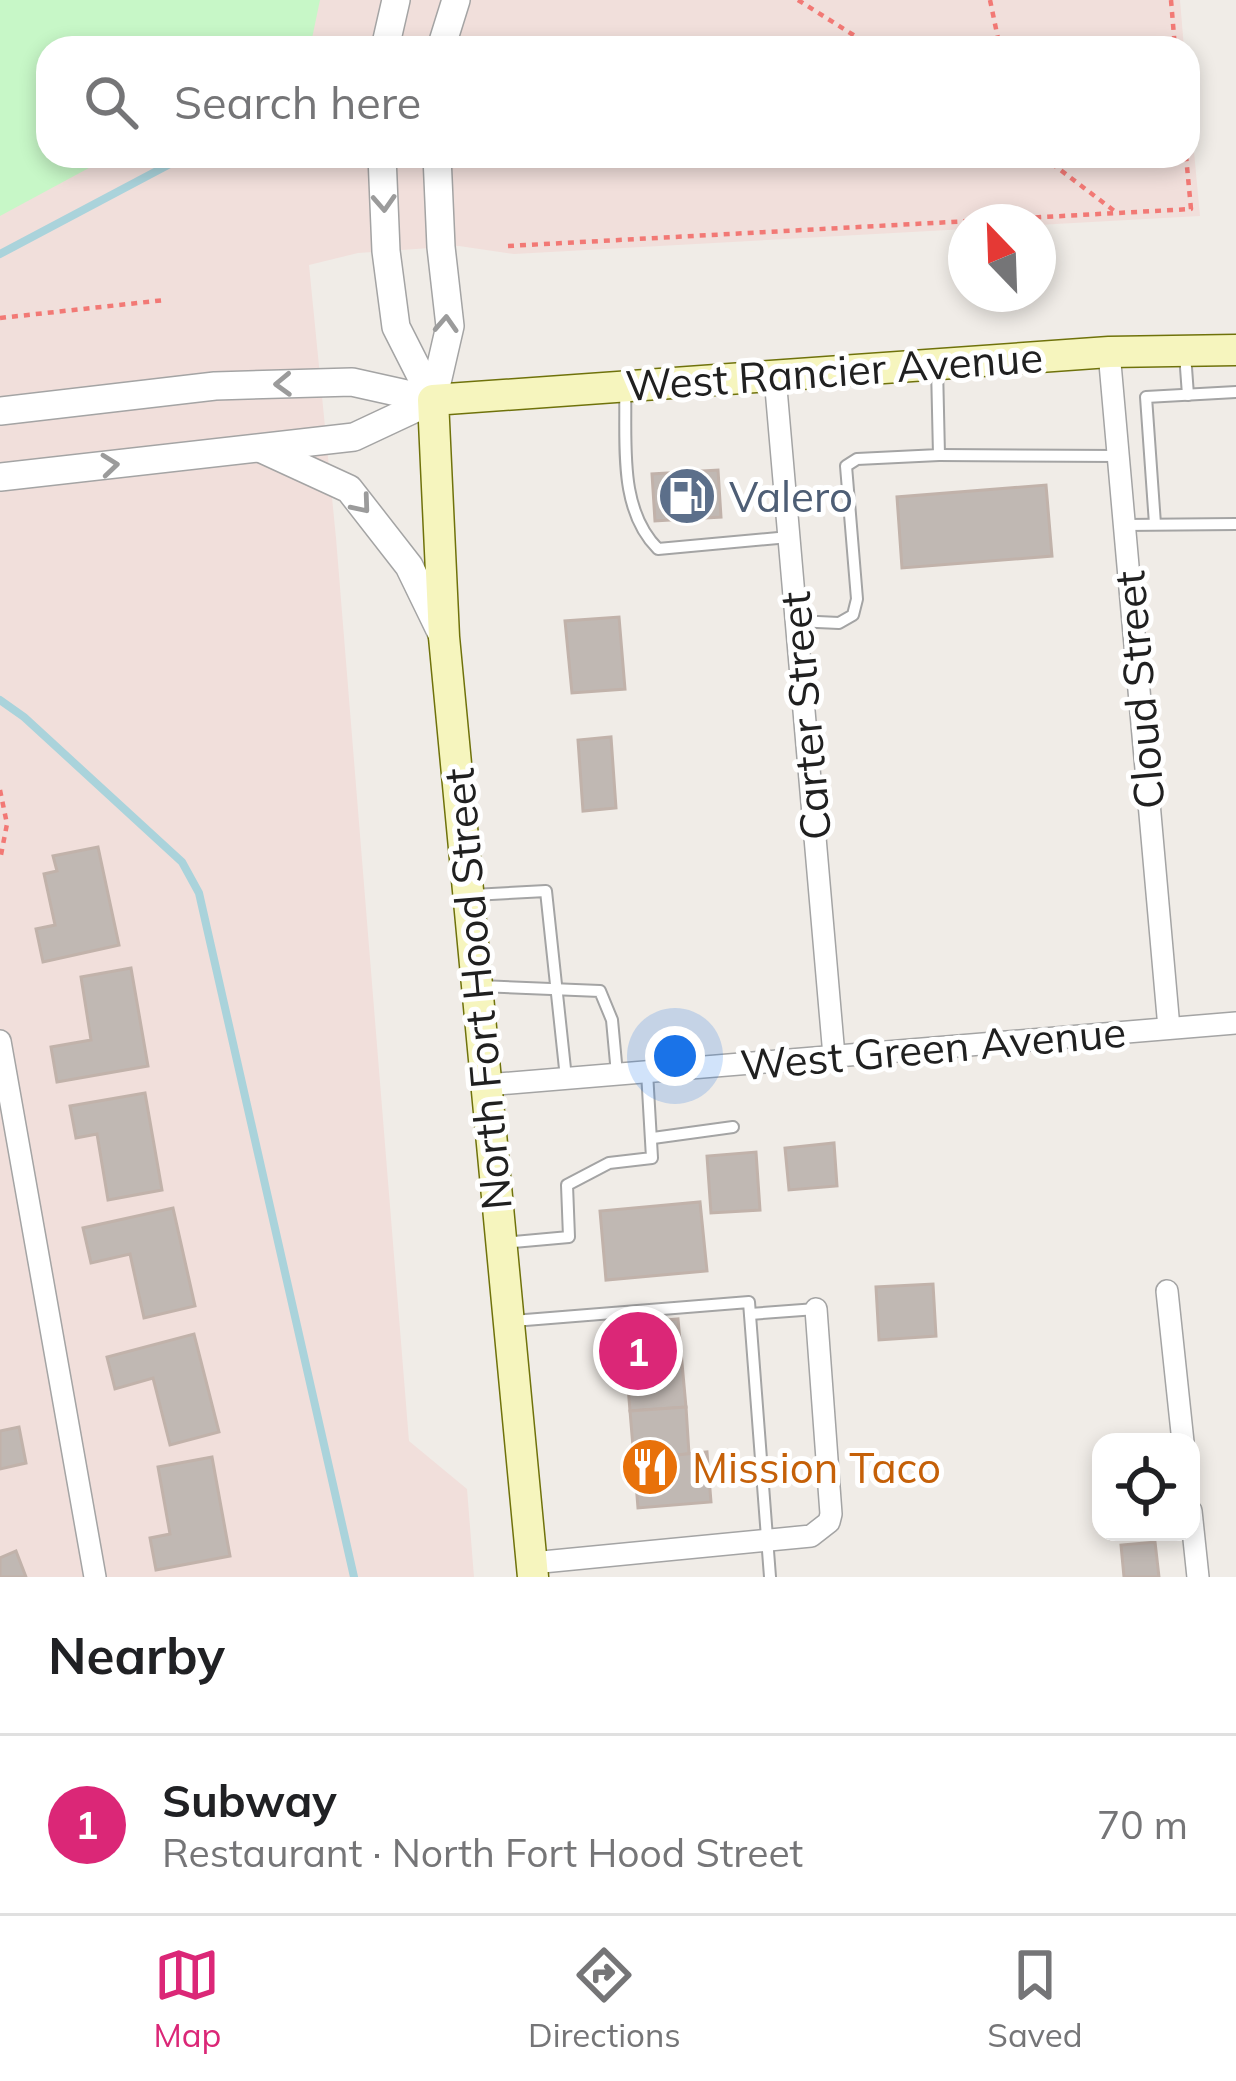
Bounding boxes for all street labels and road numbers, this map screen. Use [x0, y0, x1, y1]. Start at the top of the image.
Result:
street label: West Rancier Avenue [624, 330, 1044, 412]
street label: Cloud Street [1102, 569, 1176, 811]
street label: Carter Street [768, 590, 842, 842]
street label: North Fort Hood Street [431, 766, 523, 1212]
street label: West Green Avenue [738, 1005, 1128, 1091]

